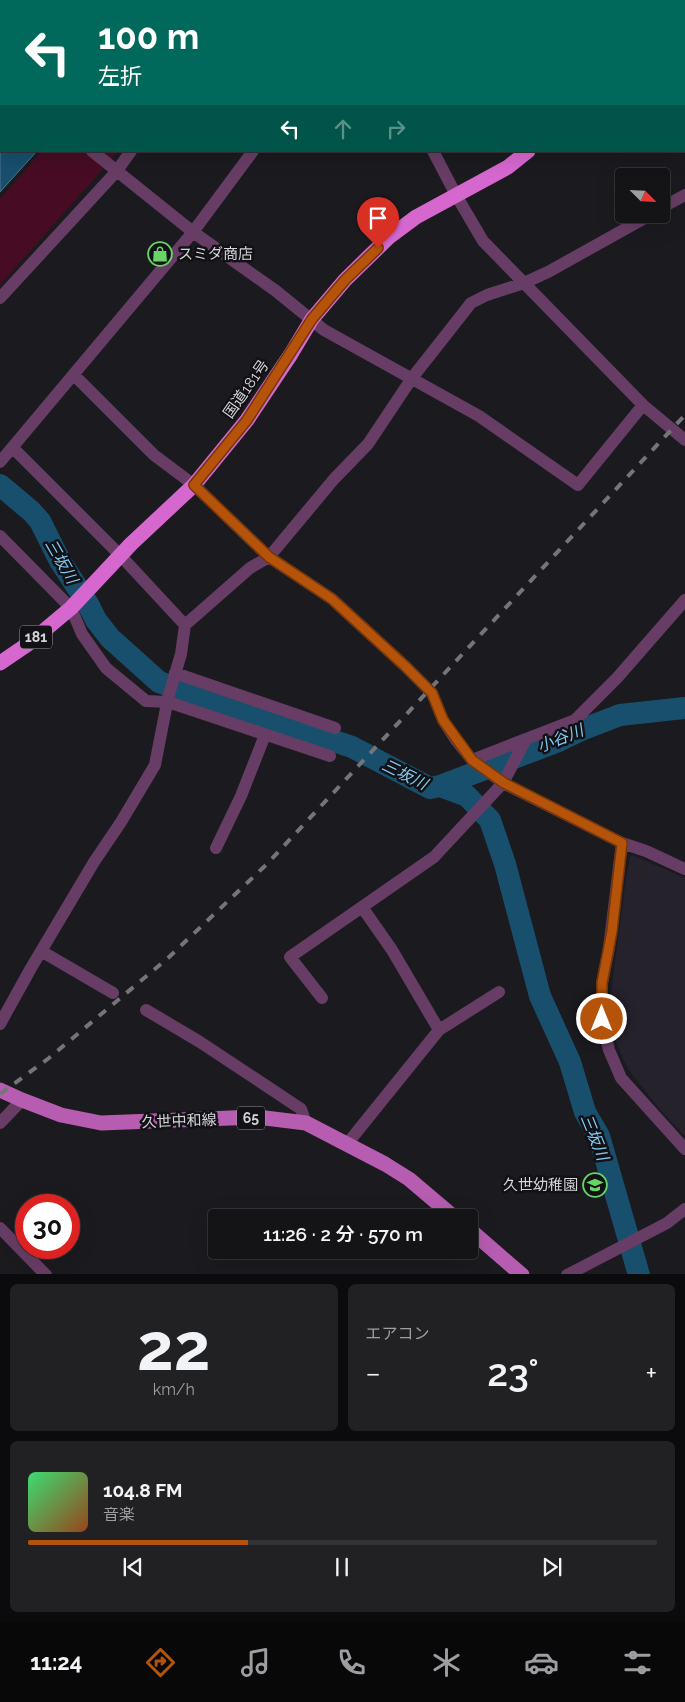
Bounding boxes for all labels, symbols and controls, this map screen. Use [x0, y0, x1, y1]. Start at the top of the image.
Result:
text: 100 m [98, 16, 199, 57]
icon: left [15, 20, 80, 85]
text: 左折 [98, 63, 142, 89]
icon: left [276, 115, 304, 143]
icon: ahead [329, 115, 357, 143]
icon: right [382, 115, 410, 143]
north arrow [615, 168, 670, 222]
map controls [615, 168, 670, 223]
pin [357, 197, 399, 248]
icon: arrive [364, 204, 392, 232]
shop icon: スミダ商店 [147, 241, 173, 267]
place label: スミダ商店 [178, 245, 253, 263]
street label: 国道181号 [219, 356, 273, 422]
water label: 三坂川 [41, 536, 83, 589]
road number: 181 [20, 626, 52, 649]
water label: 小谷川 [534, 720, 588, 756]
water label: 三坂川 [379, 755, 432, 794]
position arrow [575, 992, 627, 1044]
road number: 65 [237, 1106, 265, 1130]
street label: 久世中和線 [141, 1111, 217, 1131]
water label: 三坂川 [577, 1111, 613, 1165]
school or university icon: 久世幼稚園 [582, 1172, 608, 1198]
place label: 久世幼稚園 [503, 1176, 578, 1194]
speed limit sign: 30 [15, 1194, 80, 1259]
text: 11:26 · 2 分 · 570 m [263, 1223, 423, 1245]
text: 22 [137, 1309, 210, 1385]
text: エアコン [366, 1324, 430, 1343]
text: 23° [487, 1350, 539, 1395]
text: − [366, 1357, 381, 1390]
text: + [645, 1357, 657, 1390]
text: km/h [153, 1380, 195, 1399]
text: 104.8 FM [103, 1479, 183, 1501]
text: 音楽 [103, 1505, 135, 1524]
icon: previous [119, 1553, 147, 1581]
icon: pause [328, 1553, 356, 1581]
icon: next [538, 1553, 566, 1581]
icon: directions [143, 1645, 178, 1680]
icon: music [238, 1645, 273, 1680]
icon: phone [334, 1645, 369, 1680]
icon: climate [429, 1645, 464, 1680]
icon: car [524, 1645, 559, 1680]
icon: filters [620, 1645, 655, 1680]
text: 11:24 [30, 1649, 82, 1675]

